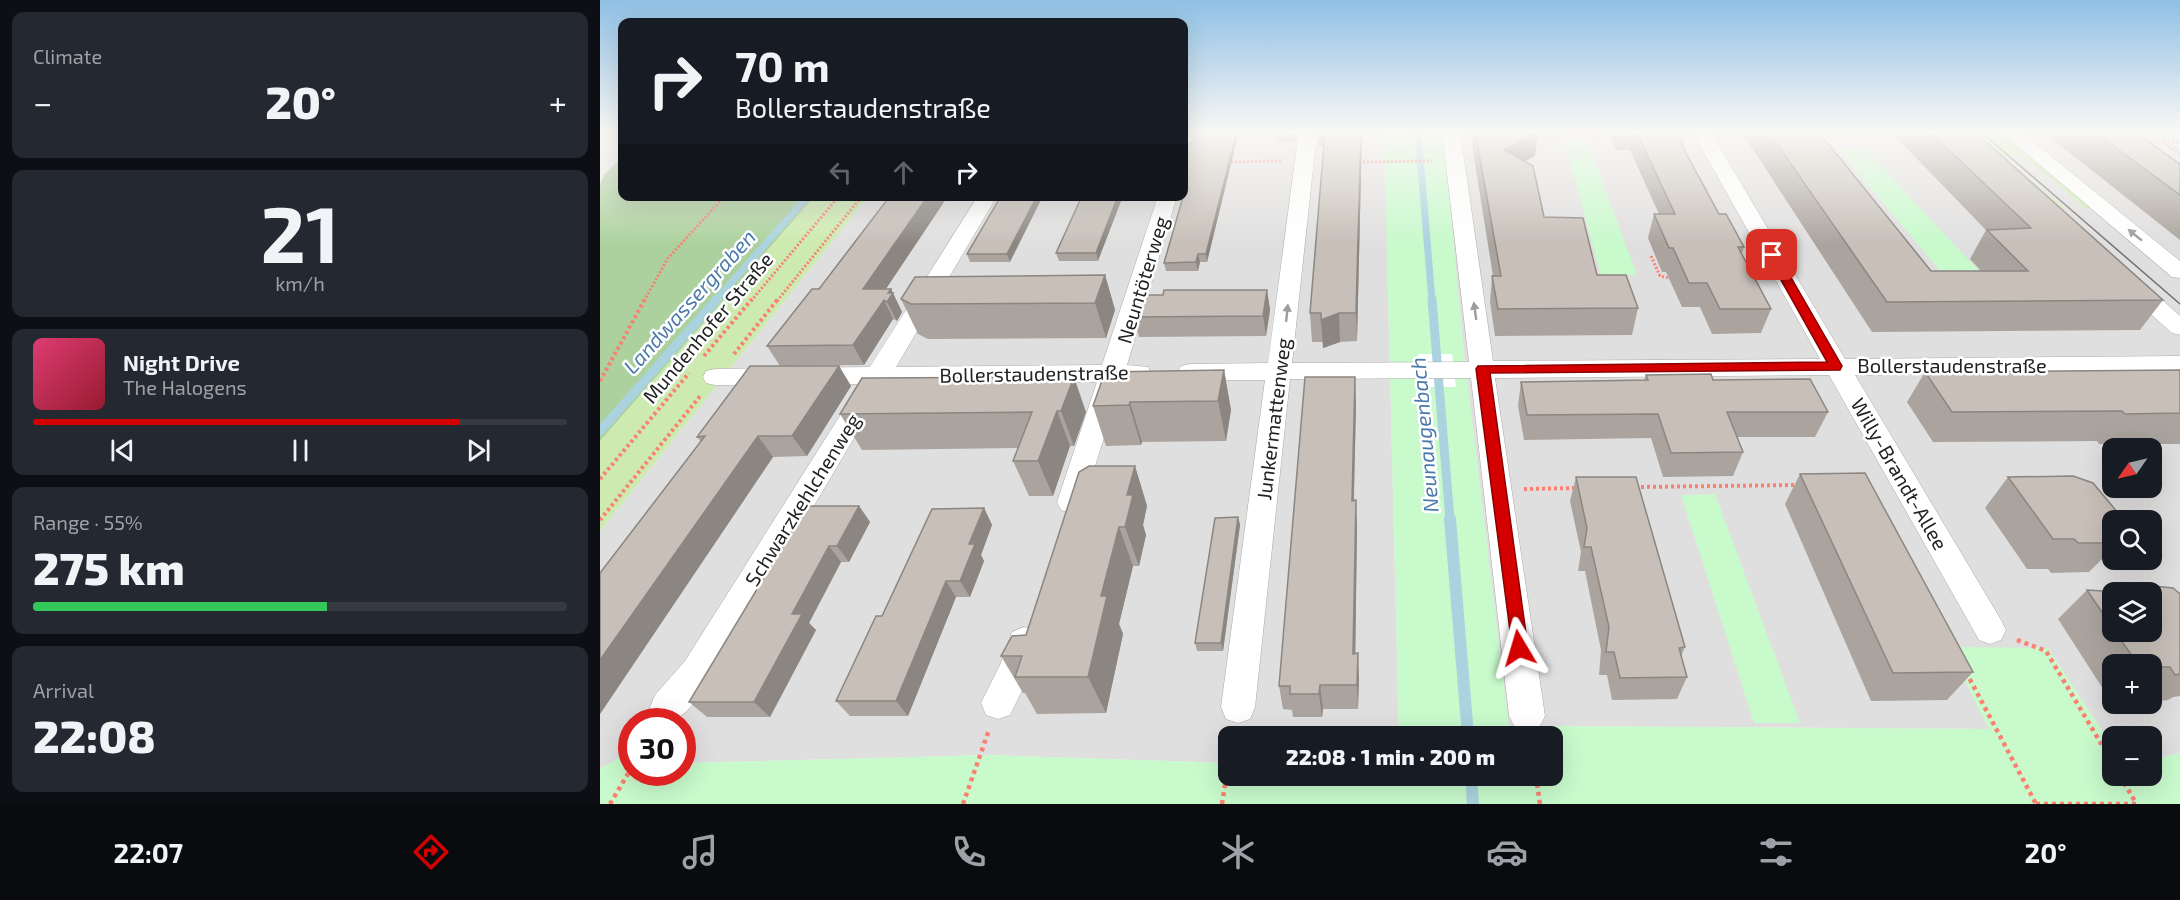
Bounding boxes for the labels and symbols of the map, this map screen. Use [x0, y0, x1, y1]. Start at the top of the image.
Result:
street label: Neuntöterweg [1111, 213, 1173, 346]
water label: Landwassergraben [618, 224, 760, 378]
pin [1746, 229, 1797, 280]
one-way arrow [2127, 230, 2142, 242]
street label: Mundenhofer Straße [637, 247, 777, 408]
one-way arrow [1470, 301, 1479, 320]
one-way arrow [1283, 304, 1292, 323]
street label: Junkermattenweg [1251, 337, 1295, 501]
street label: Bollerstaudenstraße [1857, 353, 2047, 377]
water label: Neunaugenbach [1404, 356, 1443, 514]
street label: Bollerstaudenstraße [939, 359, 1129, 387]
street label: Willy-Brandt-Allee [1847, 393, 1953, 554]
street label: Schwarzkehlchenweg [739, 409, 865, 590]
north arrow [2102, 438, 2162, 498]
position arrow [1487, 616, 1551, 680]
speed limit sign: 30 [618, 708, 696, 786]

